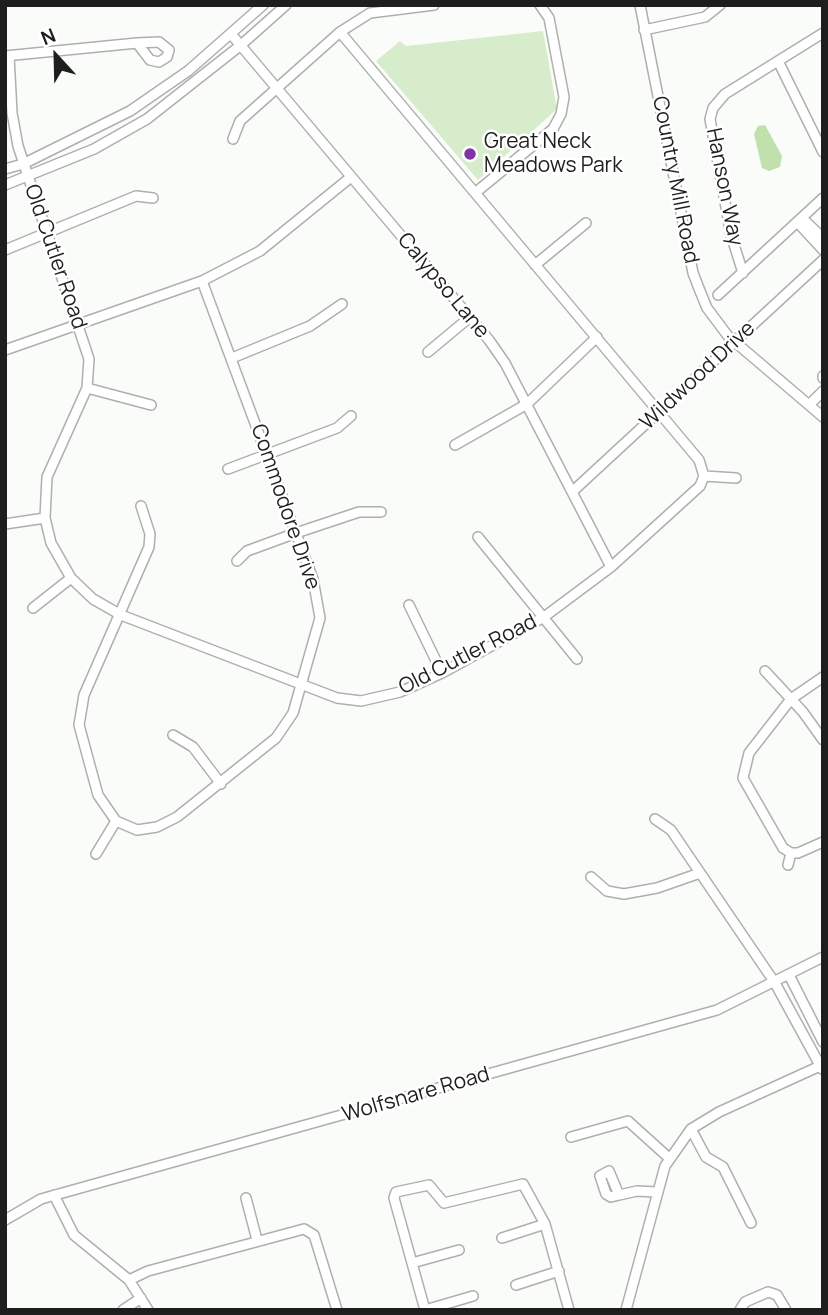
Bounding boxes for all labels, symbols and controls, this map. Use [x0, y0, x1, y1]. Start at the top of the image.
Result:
north arrow [21, 21, 91, 91]
text: N [37, 22, 59, 51]
street label: Country Mill Road [646, 94, 704, 266]
street label: Hanson Way [700, 126, 748, 248]
place label: Great Neck Meadows Park [484, 129, 623, 179]
marker: Great Neck Meadows Park [462, 146, 478, 162]
street label: Old Cutler Road [18, 181, 92, 333]
street label: Calypso Lane [392, 228, 494, 344]
street label: Wildwood Drive [635, 316, 761, 436]
street label: Commodore Drive [245, 421, 325, 593]
street label: Old Cutler Road [395, 609, 541, 701]
street label: Wolfsnare Road [340, 1062, 492, 1128]

